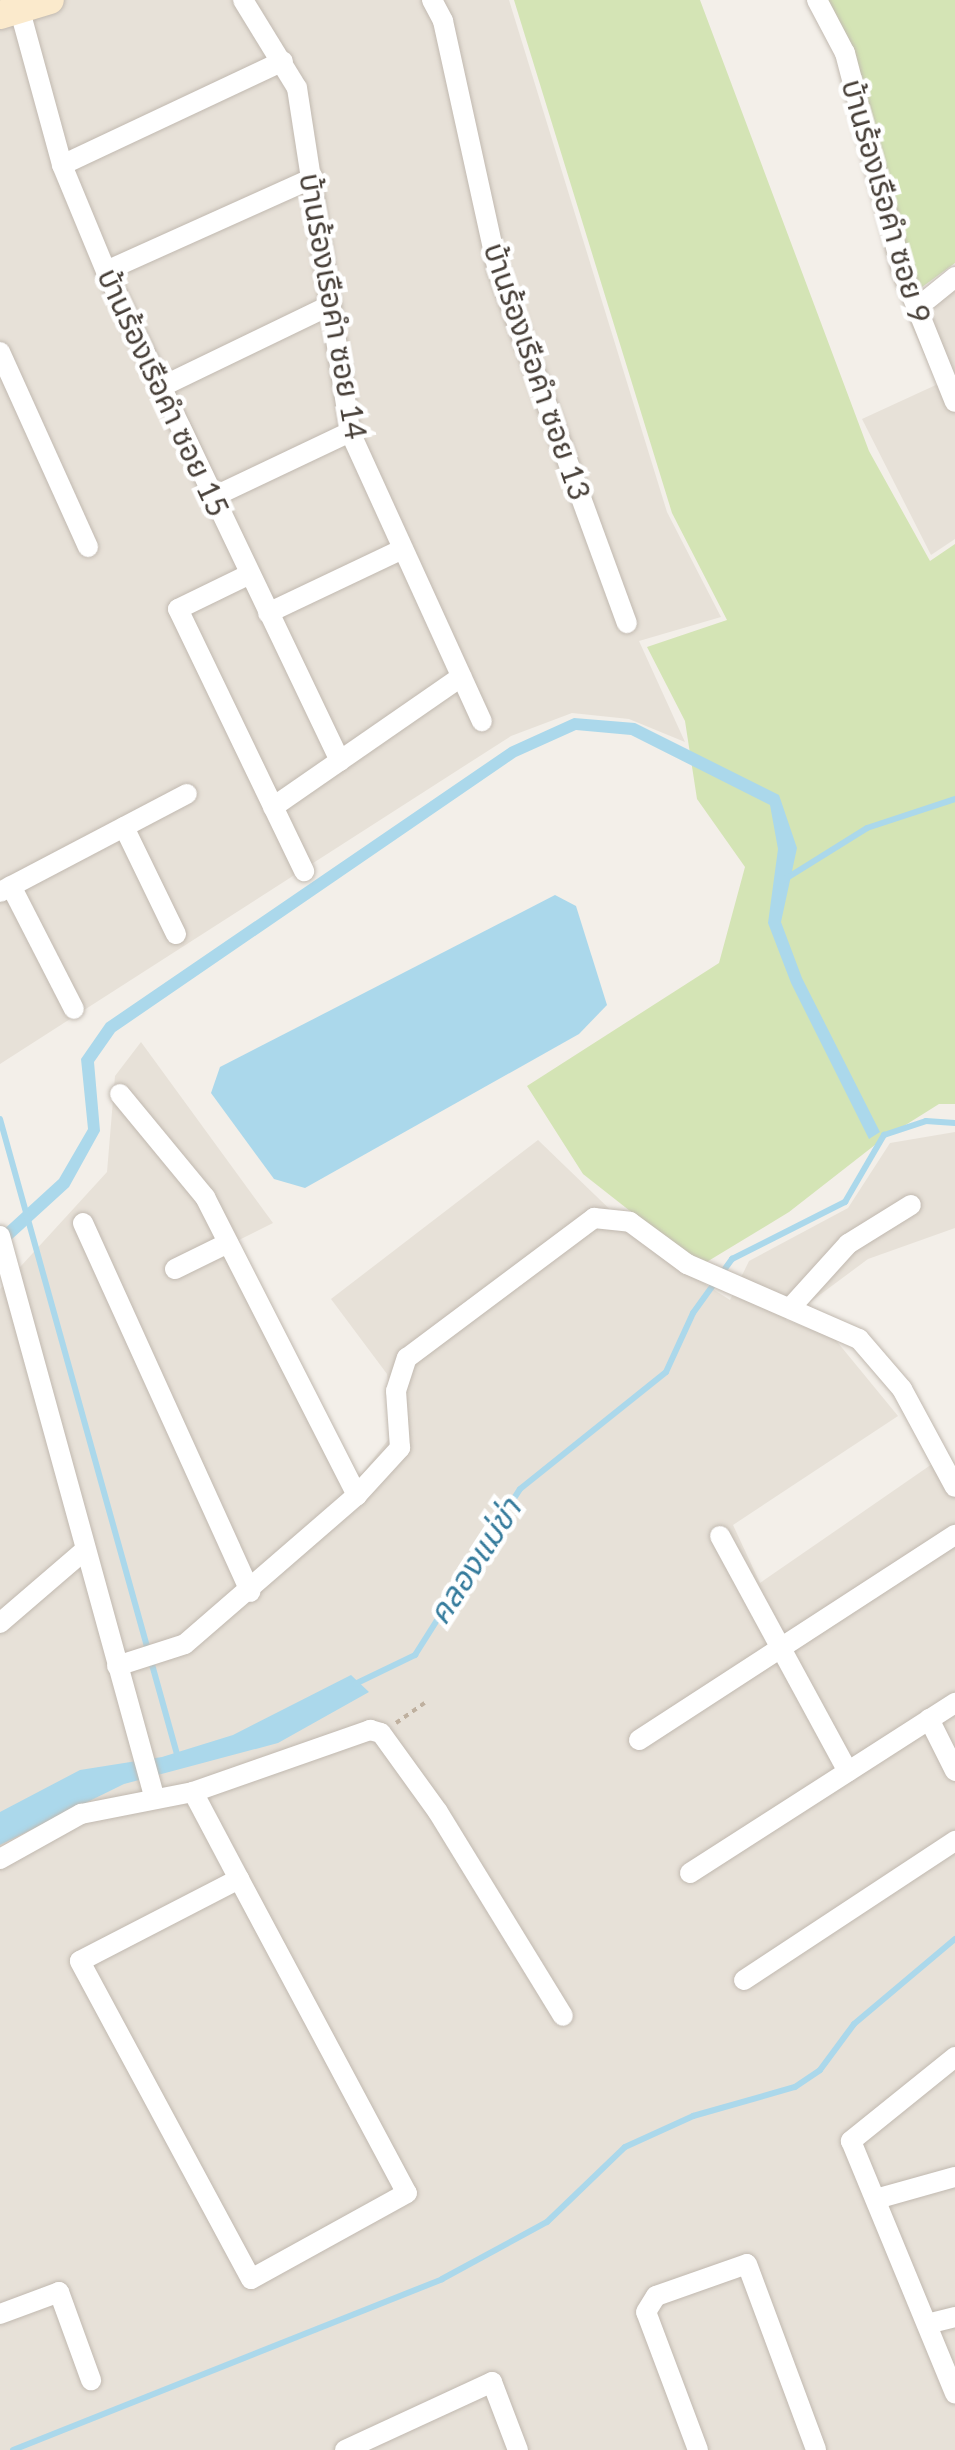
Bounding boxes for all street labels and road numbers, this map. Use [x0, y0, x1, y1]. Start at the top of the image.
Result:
street label: บ้านร้องเรือคำ ซอย 9 [835, 75, 939, 327]
street label: บ้านร้องเรือคำ ซอย 14 [293, 170, 375, 442]
street label: บ้านร้องเรือคำ ซอย 13 [477, 238, 599, 504]
street label: บ้านร้องเรือคำ ซอย 15 [91, 262, 237, 522]

